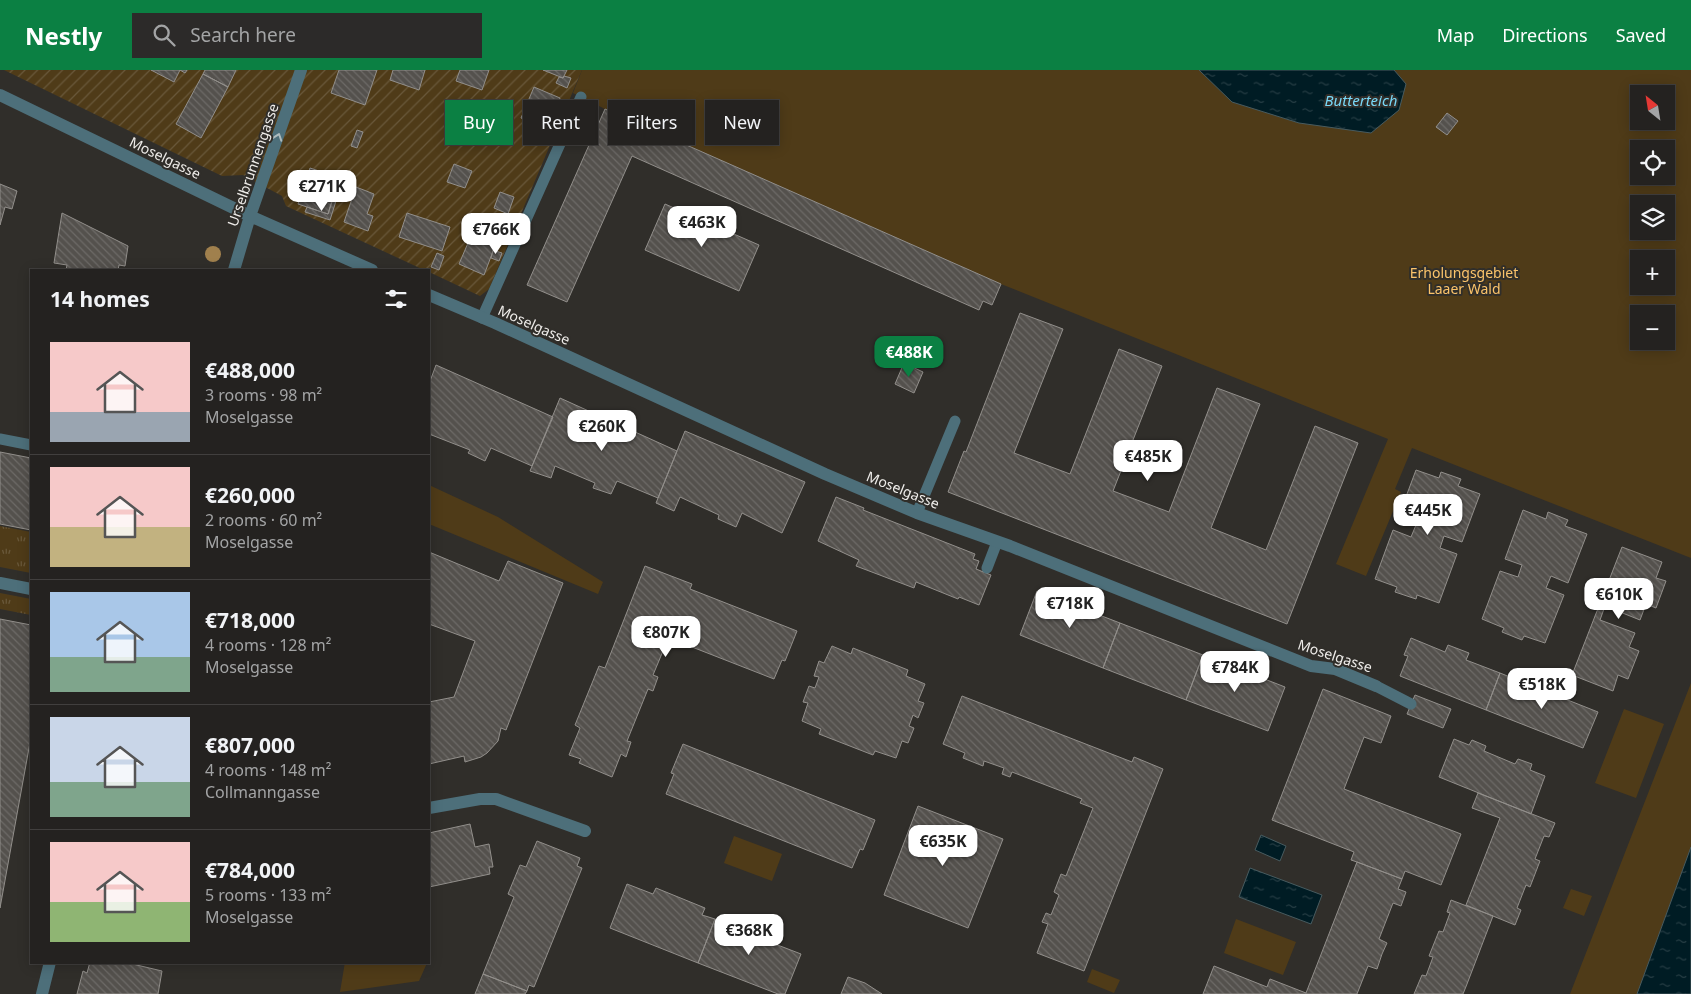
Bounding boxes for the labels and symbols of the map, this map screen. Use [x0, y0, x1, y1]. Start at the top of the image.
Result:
north arrow [1630, 85, 1675, 130]
water label: Butterteich [1325, 90, 1397, 110]
street label: Urselbrunnengasse [223, 101, 283, 229]
street label: Moselgasse [126, 132, 204, 183]
one-way arrow [272, 134, 282, 142]
pin: €271K [287, 170, 357, 212]
pin: €463K [667, 206, 737, 248]
pin: €766K [461, 212, 531, 255]
park label: Erholungsgebiet Laaer Wald [1410, 263, 1518, 298]
street label: Moselgasse [495, 300, 573, 349]
pin: €488K [874, 336, 944, 378]
pin: €260K [567, 410, 637, 452]
pin: €485K [1113, 440, 1183, 482]
street label: Moselgasse [864, 466, 943, 513]
pin: €445K [1393, 494, 1463, 536]
pin: €610K [1584, 578, 1654, 620]
pin: €718K [1035, 586, 1105, 629]
pin: €807K [631, 616, 701, 658]
street label: Moselgasse [1296, 635, 1375, 677]
pin: €784K [1200, 650, 1270, 693]
pin: €518K [1507, 668, 1577, 710]
pin: €635K [908, 824, 978, 867]
pin: €368K [714, 914, 784, 956]

